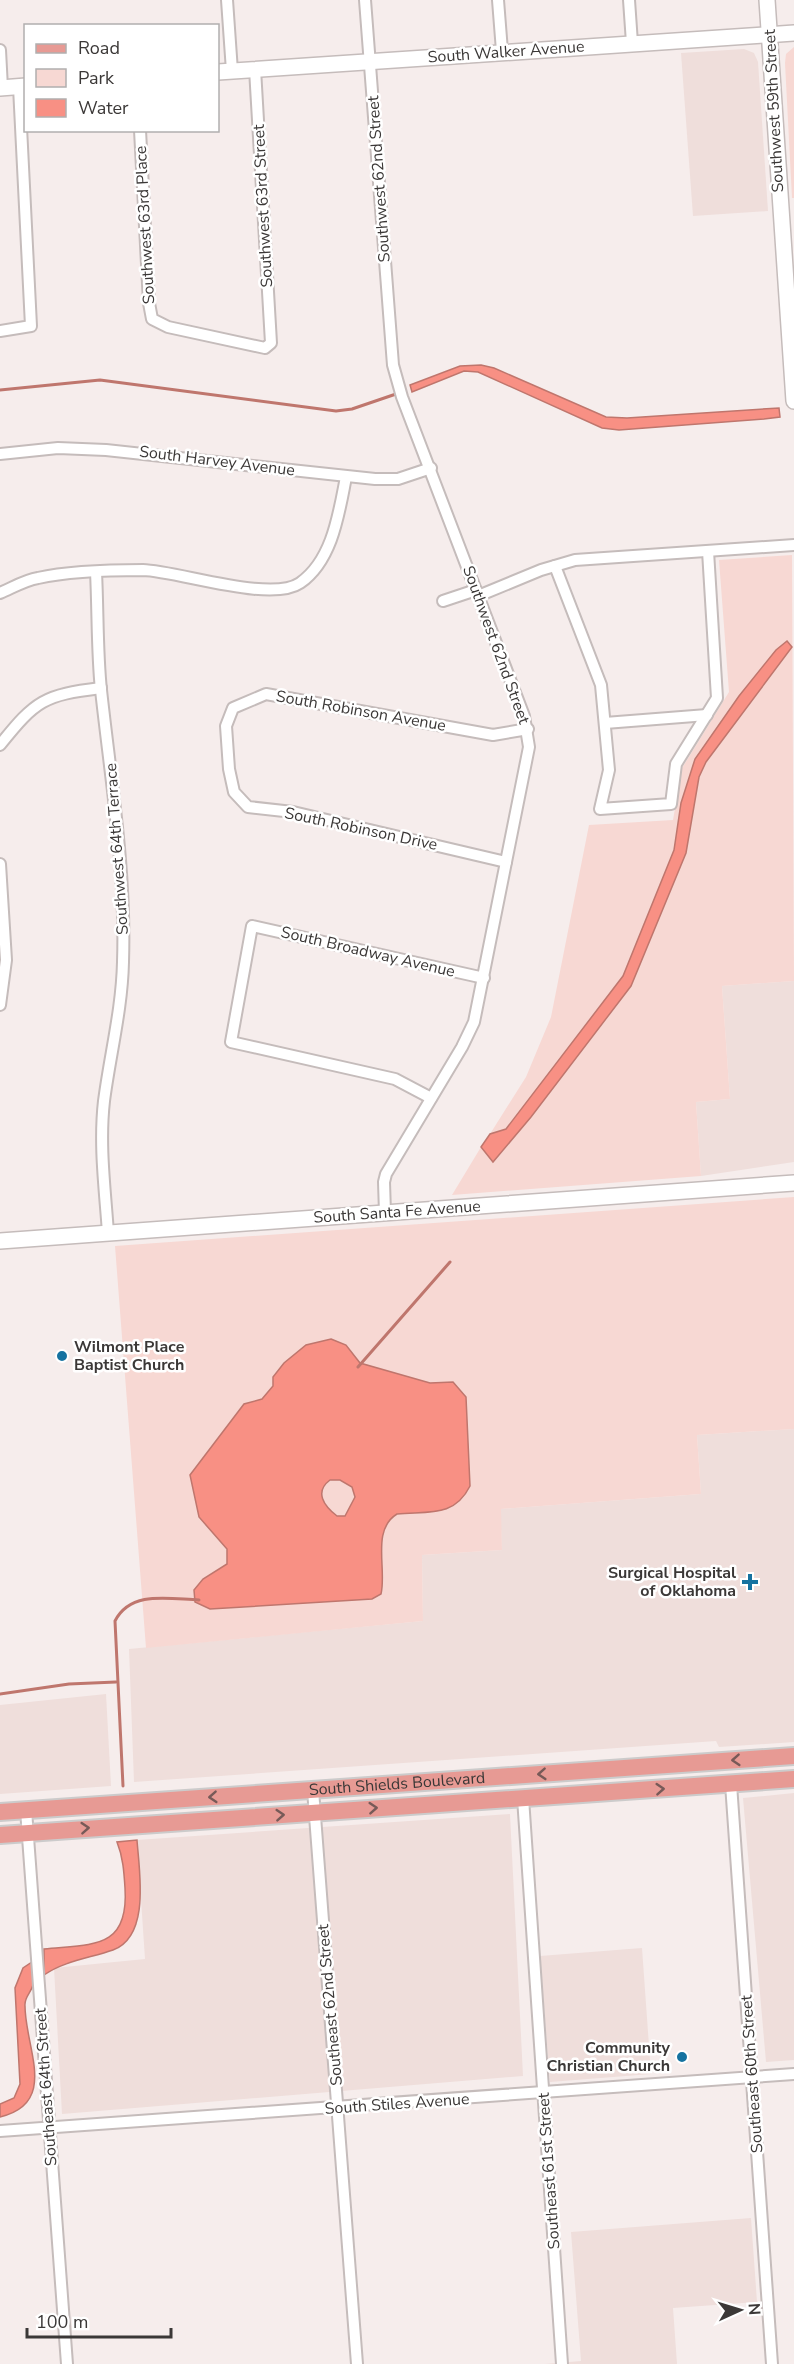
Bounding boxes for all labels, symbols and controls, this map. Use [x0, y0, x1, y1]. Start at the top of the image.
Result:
legend [24, 24, 219, 132]
street label: Southwest 59th Street [759, 29, 789, 193]
text: Road [78, 36, 120, 60]
street label: South Walker Avenue [427, 36, 585, 68]
text: Park [78, 66, 115, 90]
street label: Southwest 62nd Street [362, 95, 396, 263]
text: Water [78, 96, 129, 120]
street label: Southwest 63rd Street [248, 123, 278, 288]
street label: Southwest 63rd Place [130, 145, 160, 305]
street label: South Harvey Avenue [138, 441, 296, 481]
street label: Southwest 62nd Street [457, 563, 535, 728]
street label: South Robinson Avenue [274, 685, 448, 737]
street label: Southwest 64th Terrace [100, 762, 134, 936]
street label: South Robinson Drive [283, 802, 439, 856]
street label: South Broadway Avenue [279, 921, 457, 983]
street label: South Santa Fe Avenue [313, 1195, 481, 1229]
place label: Wilmont Place Baptist Church [74, 1336, 185, 1376]
marker: Wilmont Place Baptist Church [55, 1349, 69, 1363]
place label: Surgical Hospital of Oklahoma [608, 1562, 736, 1602]
marker: Surgical Hospital of Oklahoma [741, 1573, 759, 1591]
one-way arrow [731, 1753, 740, 1766]
street label: South Shields Boulevard [308, 1767, 486, 1801]
one-way arrow [537, 1767, 546, 1780]
one-way arrow [655, 1782, 664, 1795]
one-way arrow [209, 1791, 218, 1804]
one-way arrow [369, 1802, 378, 1815]
one-way arrow [276, 1808, 285, 1821]
one-way arrow [81, 1822, 90, 1835]
street label: Southeast 62nd Street [312, 1923, 348, 2087]
street label: Southeast 60th Street [735, 1994, 768, 2154]
street label: Southeast 64th Street [29, 2007, 62, 2167]
place label: Community Christian Church [546, 2037, 671, 2077]
marker: Community Christian Church [675, 2050, 689, 2064]
street label: South Stiles Avenue [324, 2088, 470, 2120]
street label: Southeast 61st Street [533, 2092, 565, 2250]
north arrow [710, 2280, 770, 2340]
scale bar [27, 2301, 171, 2339]
text: N [743, 2302, 765, 2316]
text: 100 m [36, 2310, 88, 2334]

